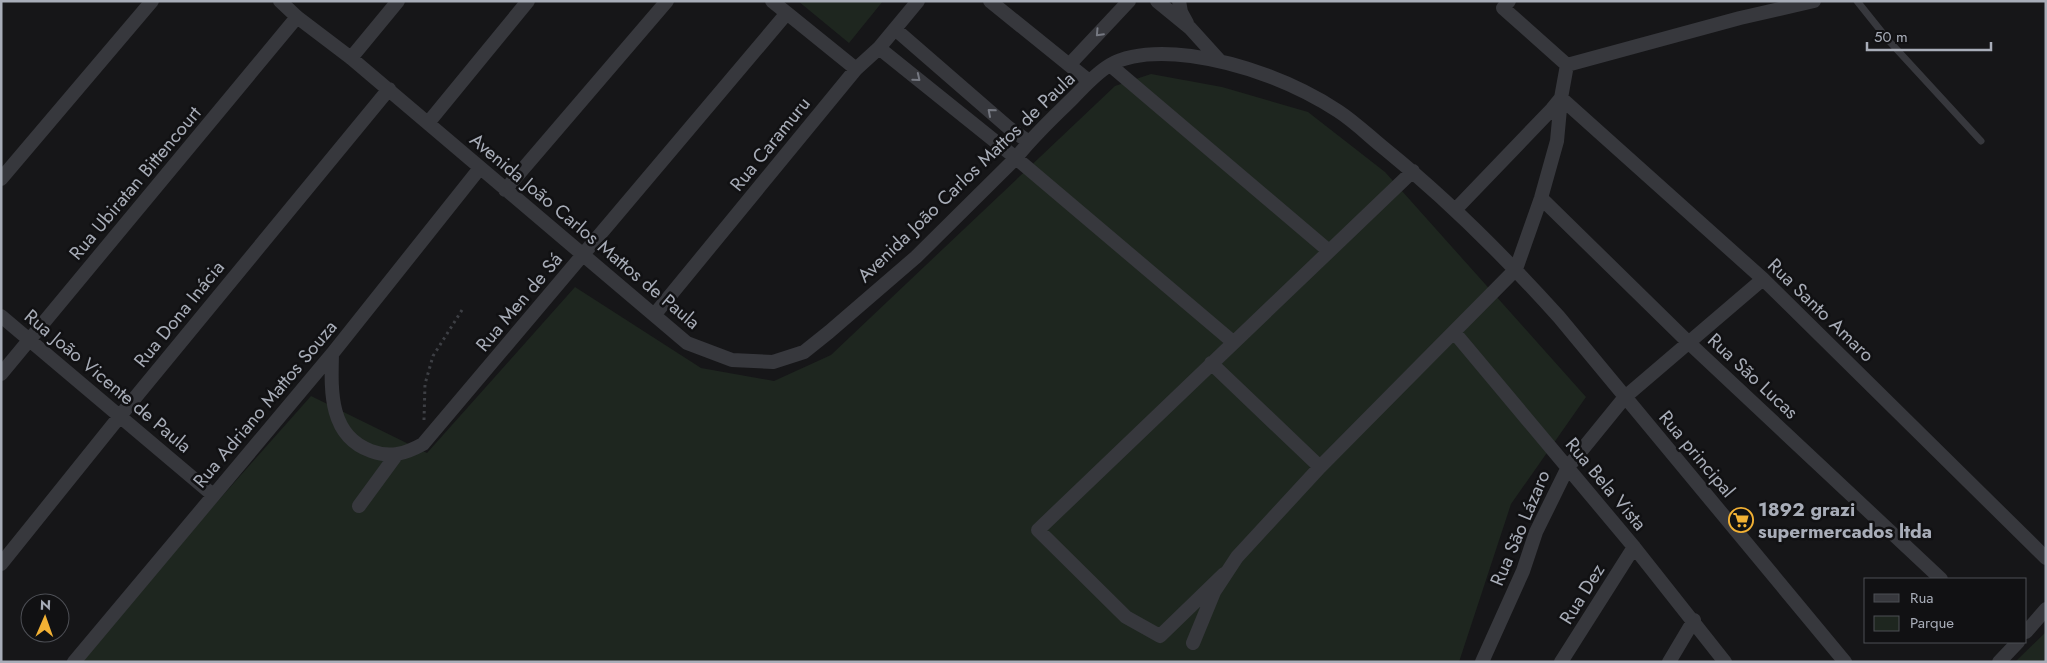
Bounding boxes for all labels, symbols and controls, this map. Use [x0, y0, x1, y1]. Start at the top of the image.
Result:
scale bar [1867, 20, 1991, 52]
text: 50 m [1874, 26, 1908, 48]
one-way arrow [1096, 27, 1105, 36]
street label: Avenida João Carlos Mattos de Paula [851, 65, 1081, 289]
one-way arrow [911, 73, 920, 82]
street label: Rua Caramuru [723, 91, 817, 197]
street label: Rua Ubiratan Bittencourt [63, 100, 208, 266]
one-way arrow [987, 108, 996, 117]
street label: Avenida João Carlos Mattos de Paula [464, 126, 706, 336]
street label: Rua Men de Sá [469, 246, 569, 358]
street label: Rua Santo Amaro [1762, 252, 1880, 368]
street label: Rua Dona Inácia [127, 255, 231, 373]
street label: Rua João Vicente de Paula [19, 303, 197, 459]
street label: Rua Adriano Mattos Souza [187, 314, 343, 494]
street label: Rua São Lucas [1702, 327, 1805, 425]
street label: Rua principal [1653, 405, 1741, 503]
street label: Rua Bela Vista [1559, 432, 1653, 536]
street label: Rua São Lázaro [1483, 466, 1557, 590]
place label: 1892 grazi supermercados ltda [1758, 496, 1932, 545]
supermarket icon: 1892 grazi supermercados ltda [1728, 507, 1754, 533]
street label: Rua Dez [1553, 558, 1611, 629]
legend [1864, 578, 2027, 643]
text: Rua [1910, 587, 1934, 609]
north arrow [20, 593, 70, 643]
text: N [40, 595, 51, 615]
text: Parque [1910, 612, 1954, 634]

